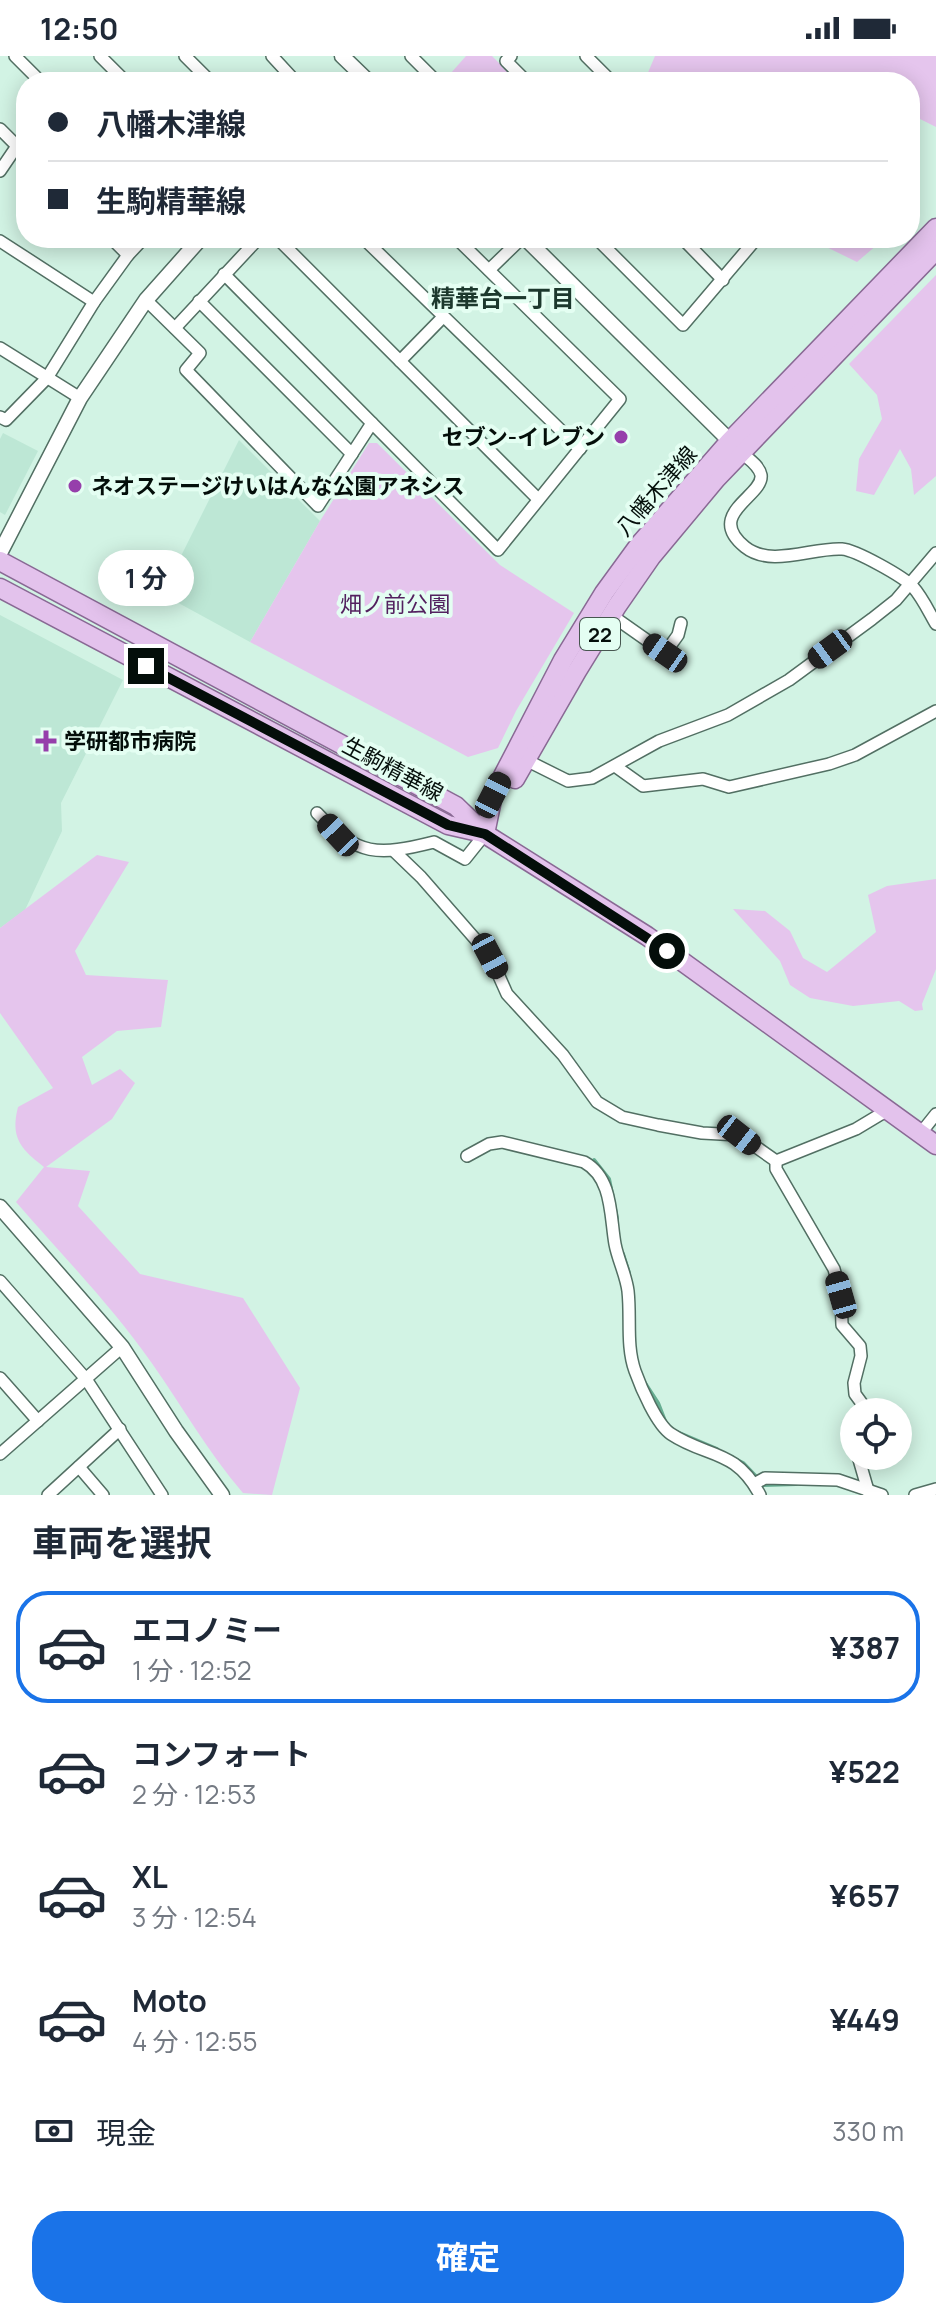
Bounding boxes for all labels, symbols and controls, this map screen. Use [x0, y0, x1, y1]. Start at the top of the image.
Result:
text: 12:50 [40, 8, 119, 49]
text: 八幡木津線 [96, 103, 246, 144]
text: 生駒精華線 [96, 180, 246, 221]
district label: 精華台一丁目 [431, 281, 575, 314]
place label: セブン-イレブン [442, 422, 605, 452]
marker: セブン-イレブン [612, 428, 630, 446]
street label: 八幡木津線 [609, 440, 703, 542]
place label: ネオステージけいはんな公園アネシス [91, 471, 465, 501]
marker: ネオステージけいはんな公園アネシス [66, 477, 84, 495]
callout: 1 分 [98, 550, 194, 606]
text: 1 分 [125, 560, 167, 596]
park label: 畑ノ前公園 [340, 589, 450, 619]
road number: 22 [580, 618, 620, 650]
car [804, 625, 856, 673]
car [638, 629, 692, 677]
route end [128, 648, 164, 684]
place label: 学研都市病院 [64, 726, 196, 756]
marker: 学研都市病院 [35, 730, 57, 752]
street label: 生駒精華線 [337, 730, 449, 808]
car [471, 768, 515, 822]
car [313, 809, 363, 861]
car [468, 929, 512, 983]
route start [649, 933, 685, 969]
car [713, 1111, 765, 1159]
car [823, 1269, 859, 1321]
map controls [840, 1398, 912, 1470]
button: locate [840, 1398, 912, 1470]
text: 車両を選択 [32, 1518, 212, 1567]
text: エコノミー [132, 1609, 282, 1650]
icon: car [36, 1611, 108, 1683]
text: ¥387 [830, 1627, 900, 1668]
text: 1 分 · 12:52 [132, 1652, 251, 1688]
text: コンフォート [132, 1733, 311, 1774]
icon: car [36, 1735, 108, 1807]
text: ¥522 [829, 1751, 900, 1792]
text: 2 分 · 12:53 [132, 1776, 256, 1812]
text: XL [132, 1856, 168, 1897]
icon: car [36, 1859, 108, 1931]
text: ¥657 [829, 1875, 900, 1916]
text: 3 分 · 12:54 [132, 1899, 257, 1935]
text: Moto [132, 1980, 207, 2021]
icon: car [36, 1983, 108, 2055]
text: ¥449 [830, 1999, 900, 2040]
text: 4 分 · 12:55 [132, 2023, 258, 2059]
icon: cash [32, 2109, 76, 2153]
text: 現金 [96, 2112, 156, 2153]
text: 330 m [832, 2113, 904, 2149]
button: 確定 [32, 2211, 904, 2303]

